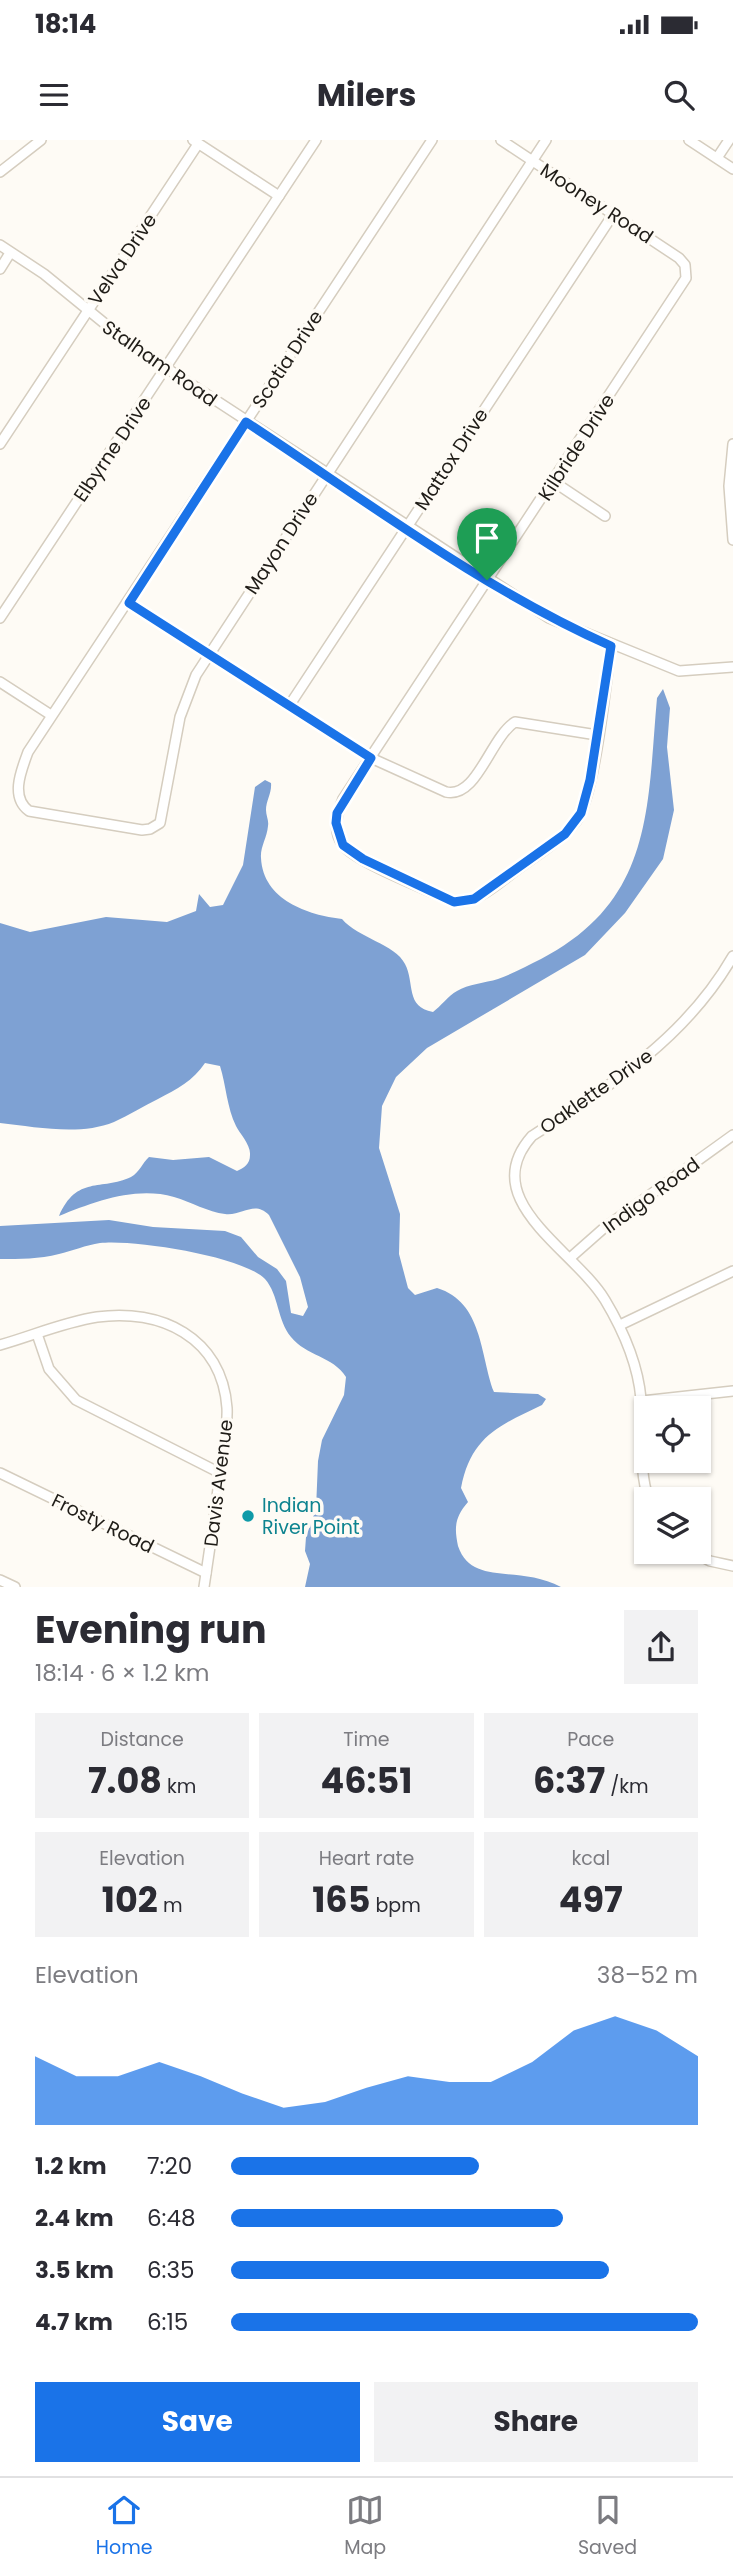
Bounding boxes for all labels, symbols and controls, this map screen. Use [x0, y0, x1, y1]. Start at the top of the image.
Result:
text: 18:14 [35, 6, 96, 42]
text: Milers [317, 72, 416, 117]
icon: menu [35, 76, 73, 114]
icon: search [660, 76, 698, 114]
street label: Mooney Road [535, 157, 659, 250]
street label: Velva Drive [82, 208, 163, 311]
street label: Scotia Drive [246, 305, 329, 414]
street label: Stalham Road [97, 314, 223, 413]
street label: Kilbride Drive [532, 388, 621, 506]
street label: Elbyrne Drive [67, 391, 158, 507]
street label: Mattox Drive [408, 403, 495, 516]
street label: Mayon Drive [238, 487, 325, 600]
pin [457, 508, 517, 580]
icon: arrive [468, 519, 506, 557]
street label: Oaklette Drive [534, 1042, 658, 1140]
street label: Indigo Road [597, 1151, 705, 1240]
map controls [634, 1396, 711, 1564]
button: locate [634, 1396, 711, 1473]
street label: Davis Avenue [197, 1418, 240, 1548]
street label: Frosty Road [47, 1487, 159, 1560]
button: layers [634, 1487, 711, 1564]
place label: Indian River Point [262, 1492, 360, 1541]
marker: Indian River Point [240, 1508, 256, 1524]
text: Evening run [35, 1603, 267, 1656]
button: share [624, 1610, 698, 1684]
text: 18:14 · 6 × 1.2 km [35, 1657, 210, 1689]
text: Distance [101, 1726, 184, 1753]
text: Time [343, 1726, 390, 1753]
text: Pace [567, 1726, 614, 1753]
text: 7.08 [88, 1756, 162, 1805]
text: 46:51 [321, 1756, 412, 1805]
text: 6:37 [533, 1756, 605, 1805]
text: km [162, 1773, 196, 1800]
text: /km [605, 1773, 649, 1800]
text: Elevation [99, 1845, 185, 1872]
text: Heart rate [319, 1845, 414, 1872]
text: kcal [571, 1845, 610, 1872]
text: 102 [102, 1875, 158, 1924]
text: 165 [312, 1875, 370, 1924]
text: 497 [559, 1875, 623, 1924]
text: m [158, 1892, 182, 1919]
text: bpm [370, 1892, 421, 1919]
text: Elevation [35, 1959, 139, 1991]
text: 38–52 m [597, 1959, 698, 1991]
text: 1.2 km [35, 2150, 107, 2182]
text: 7:20 [147, 2150, 192, 2182]
text: 2.4 km [35, 2202, 114, 2234]
text: 6:48 [147, 2202, 195, 2234]
text: 3.5 km [35, 2254, 114, 2286]
text: 6:35 [147, 2254, 195, 2286]
text: 4.7 km [35, 2306, 113, 2338]
text: 6:15 [147, 2306, 188, 2338]
button: Save [35, 2382, 360, 2462]
button: Share [374, 2382, 698, 2462]
tab: Home [96, 2491, 153, 2562]
tab: Map [344, 2491, 386, 2562]
tab: Saved [578, 2491, 637, 2562]

